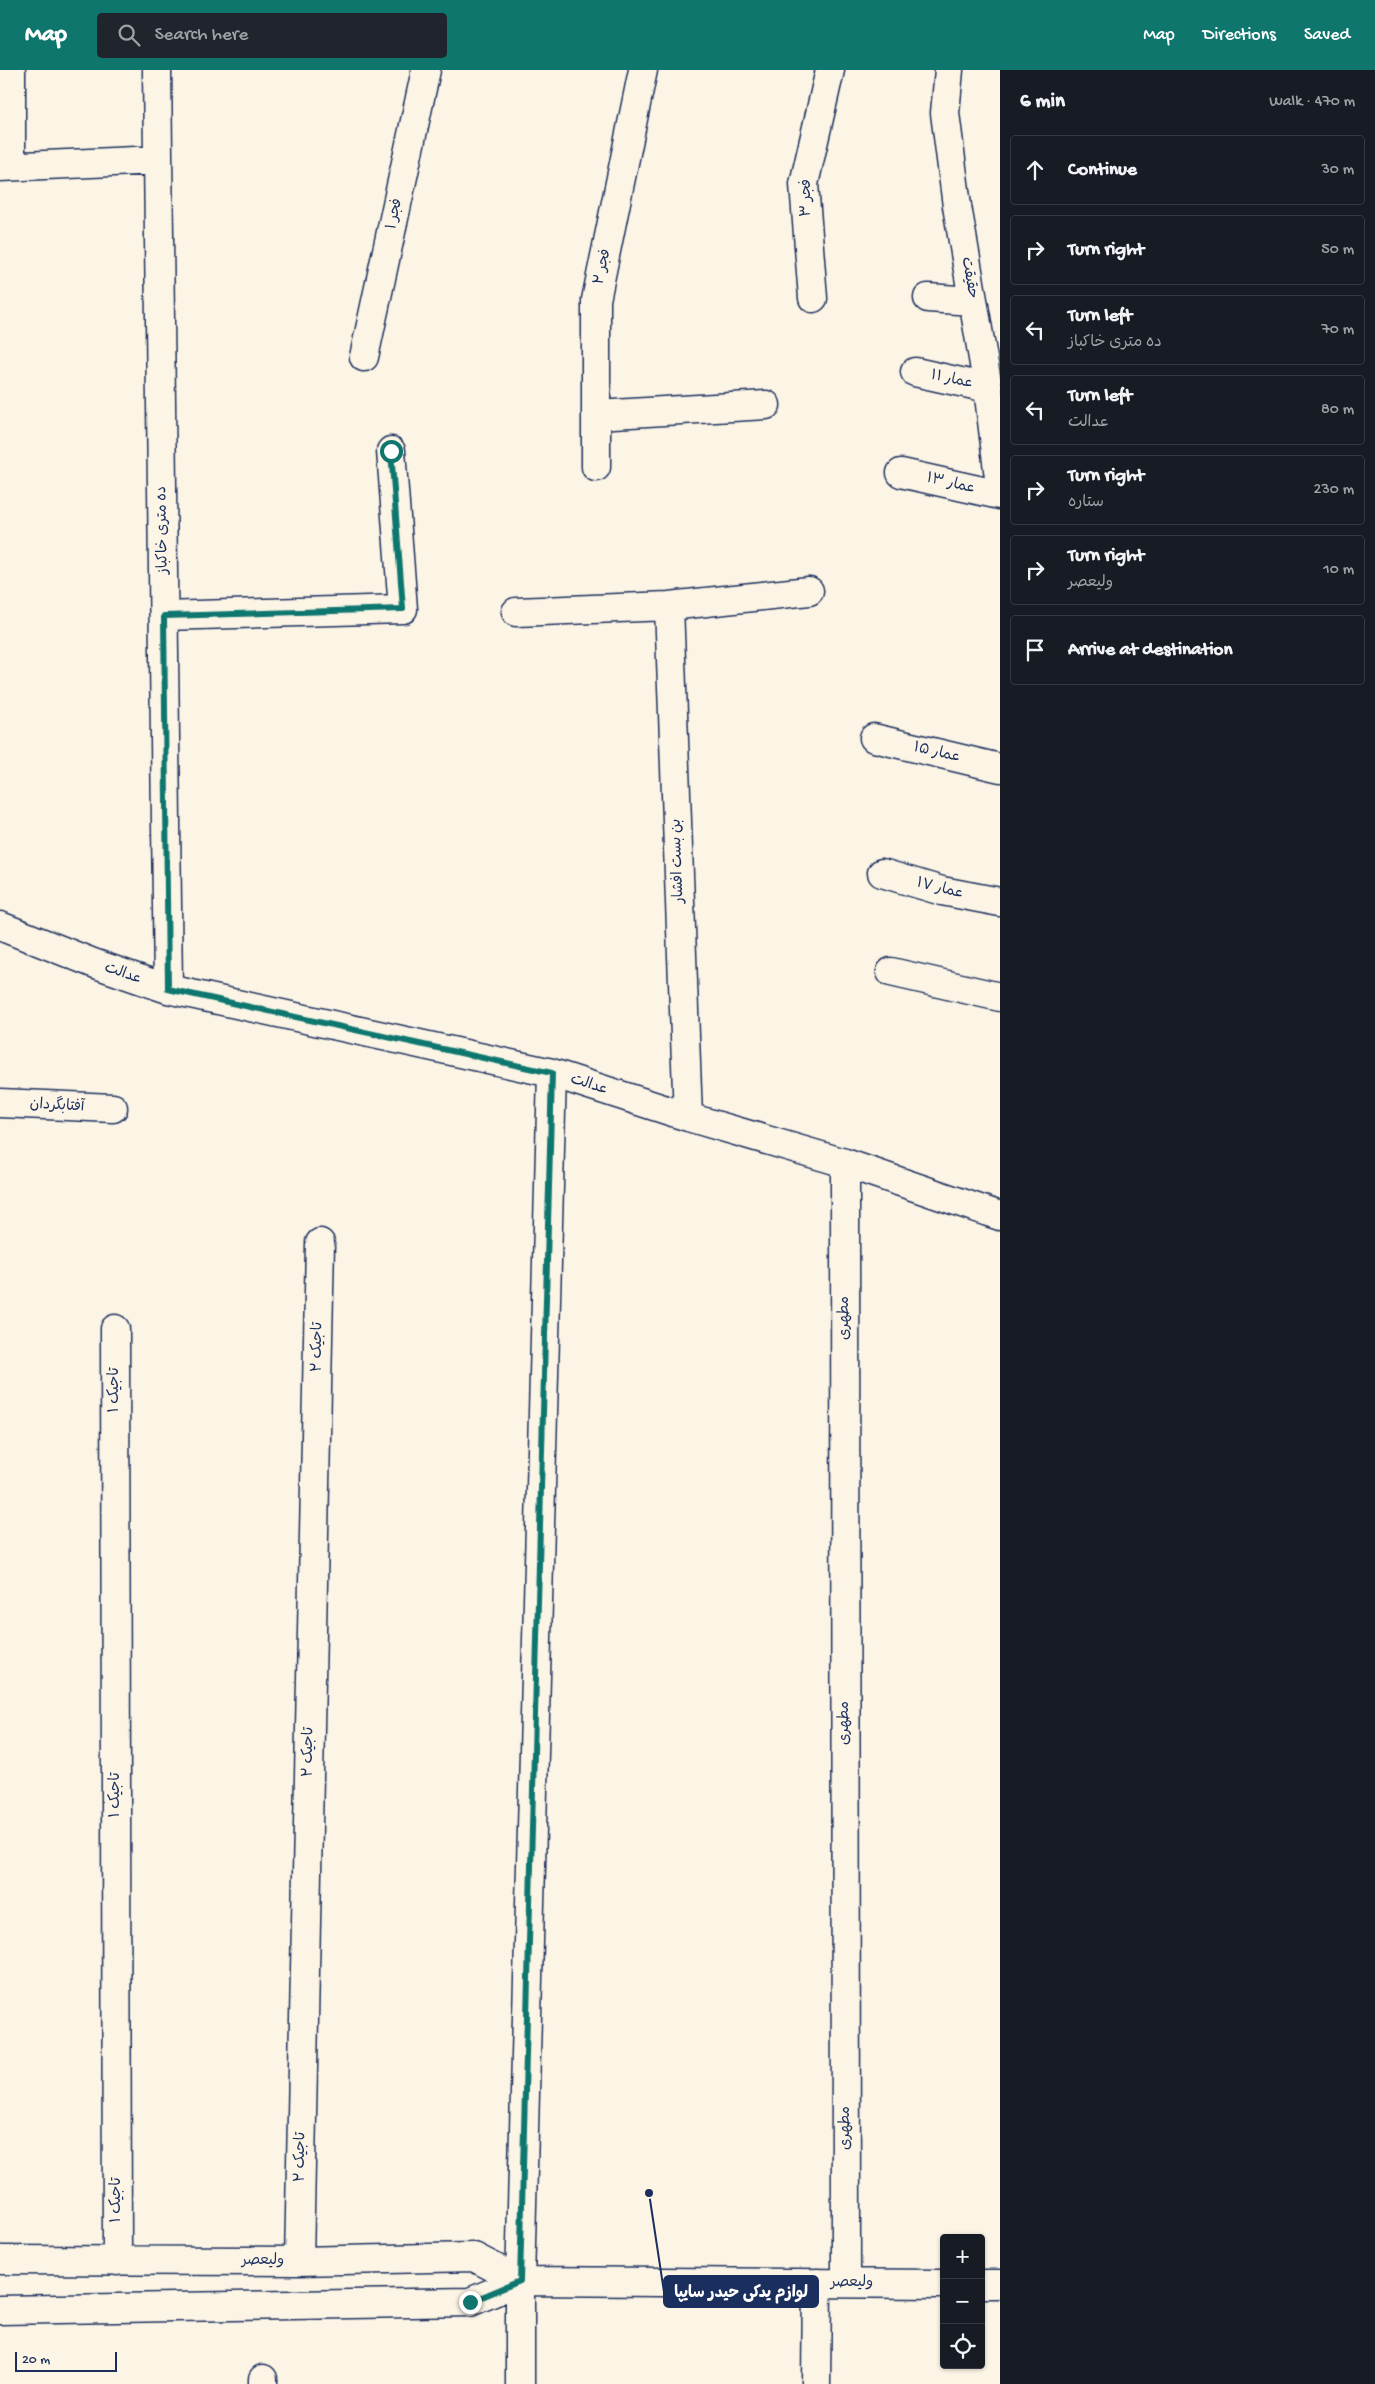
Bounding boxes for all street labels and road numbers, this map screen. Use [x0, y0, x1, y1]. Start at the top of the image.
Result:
street label: فجر ۳ [798, 179, 816, 217]
street label: فجر ۱ [383, 197, 407, 231]
street label: فجر ۲ [590, 248, 616, 286]
street label: حقیقت [956, 256, 982, 300]
street label: عمار ۱۱ [929, 367, 975, 393]
street label: عمار ۱۳ [925, 470, 977, 498]
street label: ده متری خاکباز [153, 486, 173, 575]
street label: عمار ۱۵ [912, 739, 962, 767]
street label: بن بست افشار [668, 819, 689, 904]
street label: عمار ۱۷ [914, 874, 966, 904]
street label: عدالت [102, 959, 144, 989]
street label: عدالت [568, 1070, 610, 1100]
street label: آفتابگردان [29, 1094, 86, 1116]
street label: مطهری [836, 1296, 854, 1340]
street label: تاجیک ۲ [309, 1321, 327, 1372]
street label: تاجیک ۱ [106, 1367, 124, 1413]
street label: مطهری [836, 1701, 854, 1745]
street label: تاجیک ۲ [300, 1726, 318, 1777]
street label: تاجیک ۱ [107, 1772, 125, 1818]
street label: مطهری [837, 2106, 855, 2150]
street label: تاجیک ۲ [292, 2131, 310, 2182]
street label: تاجیک ۱ [108, 2177, 126, 2223]
street label: ولیعصر [240, 2252, 284, 2270]
street label: ولیعصر [829, 2274, 873, 2292]

